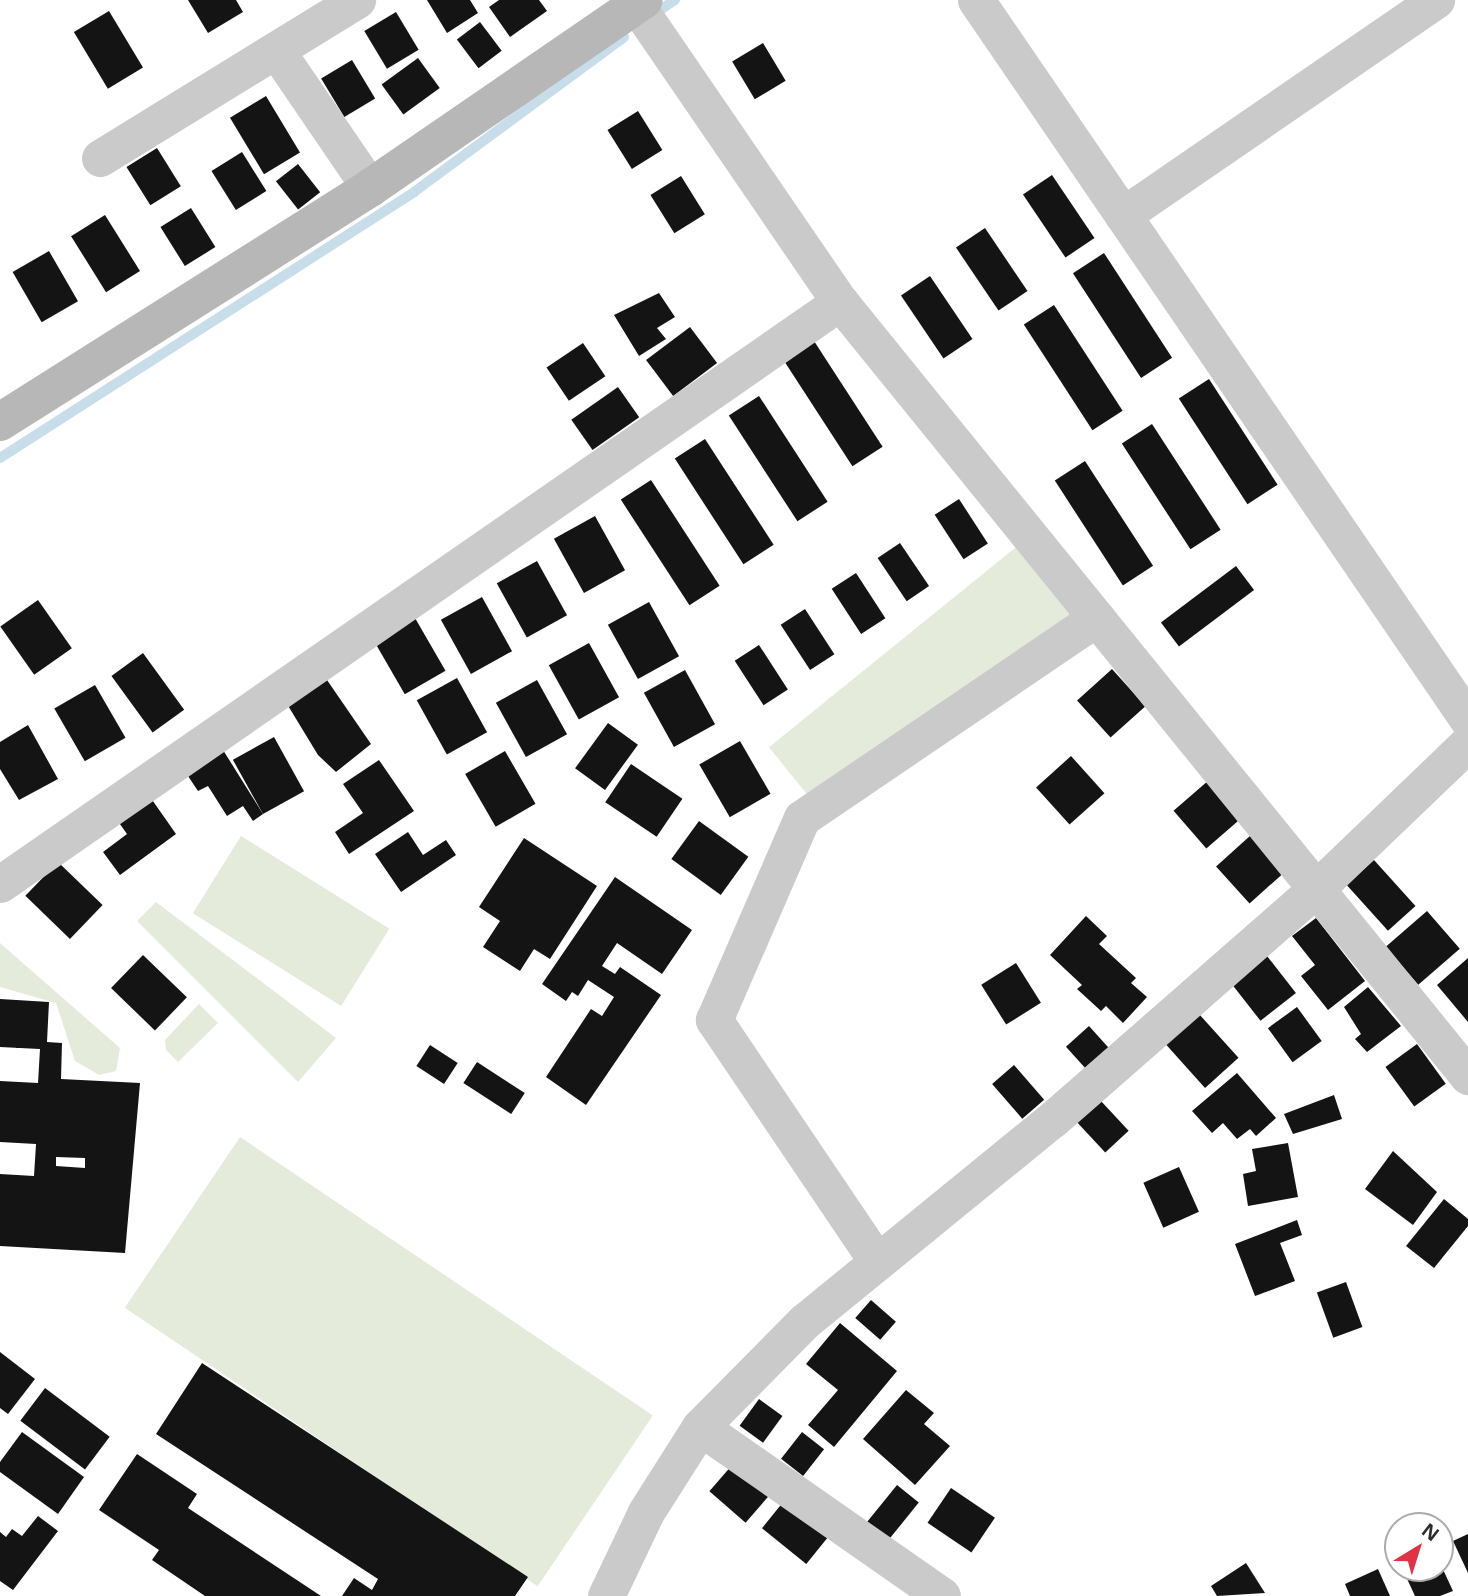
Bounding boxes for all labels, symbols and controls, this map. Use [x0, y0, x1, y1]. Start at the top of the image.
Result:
north arrow [1384, 1512, 1454, 1582]
text: N [1417, 1517, 1445, 1547]

